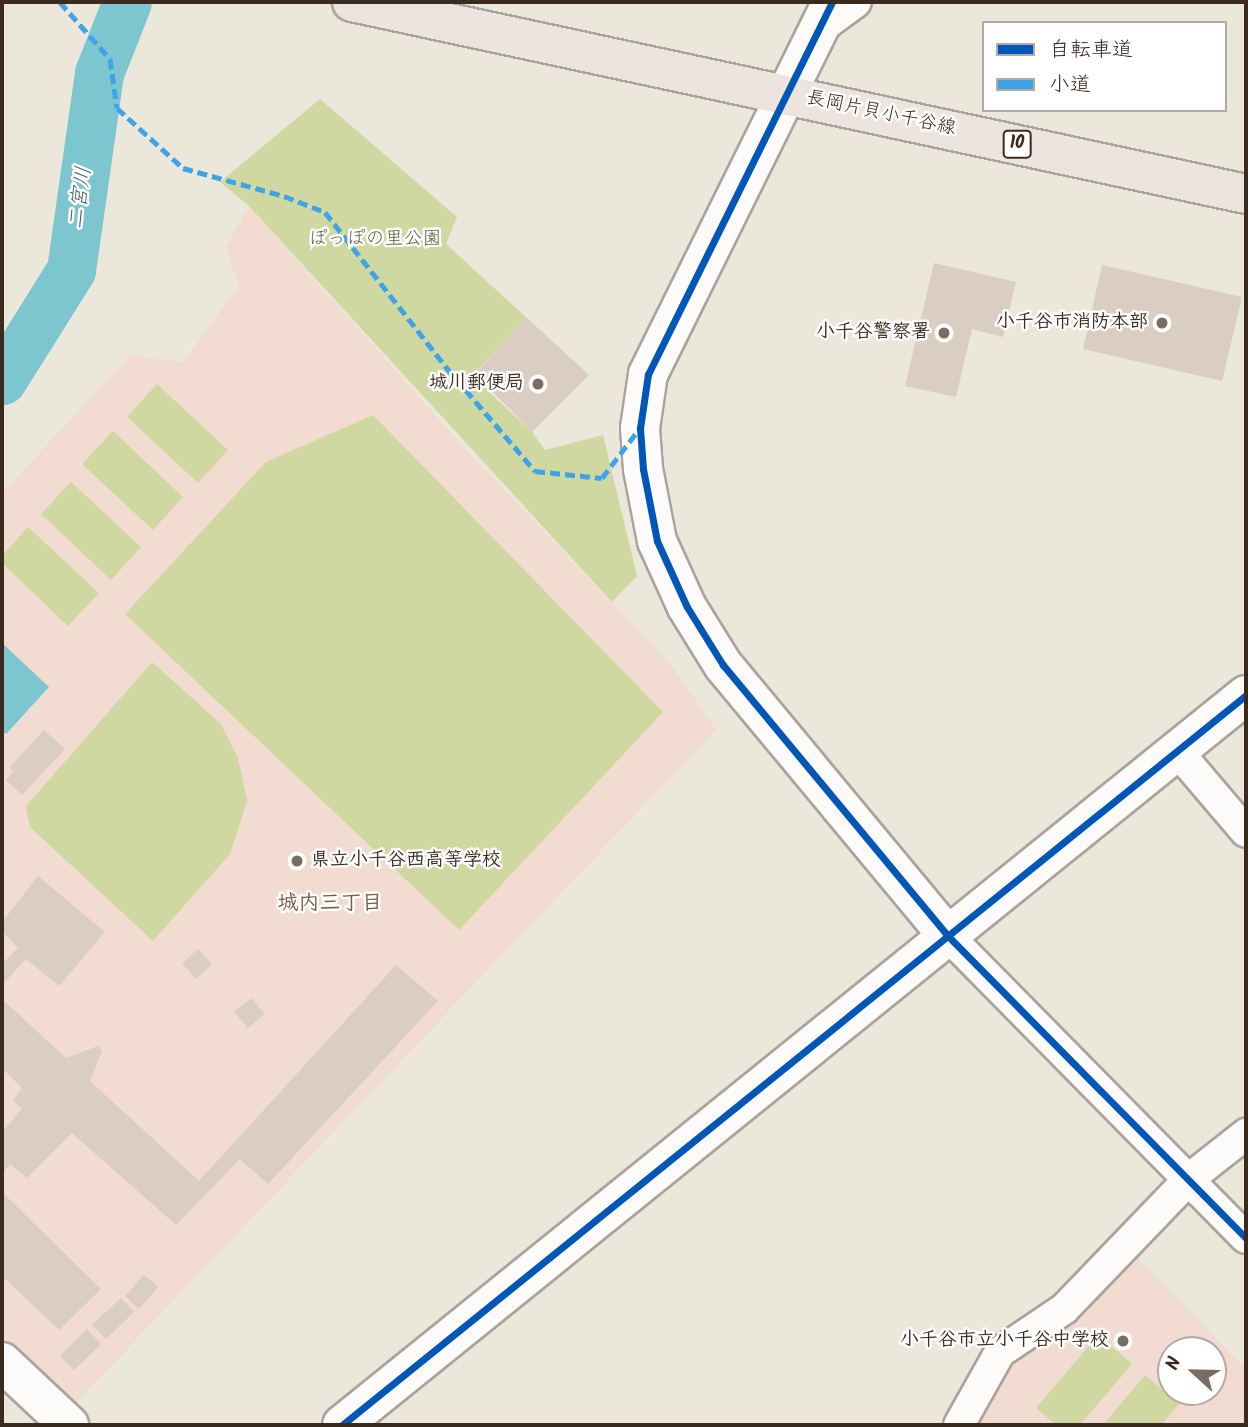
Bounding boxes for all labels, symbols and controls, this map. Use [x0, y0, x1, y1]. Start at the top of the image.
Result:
legend [982, 21, 1227, 112]
text: 自転車道 [1049, 34, 1133, 67]
text: 小道 [1049, 69, 1091, 102]
street label: 長岡片貝小千谷線 [804, 87, 958, 141]
road number: 10 [1001, 130, 1033, 159]
water label: 二宮川 [64, 165, 98, 231]
park label: ぽっぽの里公園 [309, 229, 441, 251]
place label: 小千谷市消防本部 [996, 312, 1148, 334]
marker: 小千谷市消防本部 [1154, 315, 1170, 331]
place label: 小千谷警察署 [816, 322, 930, 344]
marker: 小千谷警察署 [936, 325, 952, 341]
place label: 城川郵便局 [429, 373, 524, 395]
marker: 城川郵便局 [530, 376, 546, 392]
place label: 県立小千谷西高等学校 [311, 850, 501, 872]
marker: 県立小千谷西高等学校 [289, 853, 305, 869]
district label: 城内三丁目 [278, 891, 382, 917]
place label: 小千谷市立小千谷中学校 [900, 1330, 1109, 1352]
marker: 小千谷市立小千谷中学校 [1115, 1333, 1131, 1349]
north arrow [1157, 1336, 1227, 1406]
text: N [1158, 1353, 1191, 1375]

